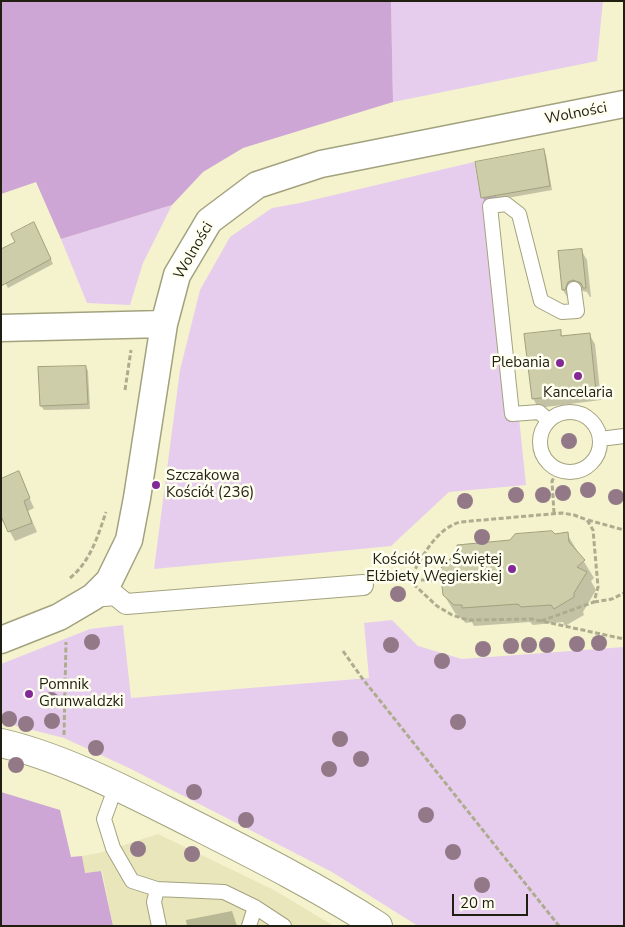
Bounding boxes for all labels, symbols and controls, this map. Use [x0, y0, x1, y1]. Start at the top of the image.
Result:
street label: Wolności [543, 99, 609, 129]
street label: Wolności [170, 219, 218, 283]
place label: Plebania [492, 354, 550, 372]
marker: Plebania [554, 357, 566, 369]
marker: Kancelaria [572, 370, 584, 382]
place label: Kancelaria [543, 384, 613, 402]
place label: Szczakowa Kościół (236) [166, 467, 254, 502]
marker: Szczakowa Kościół (236) [150, 479, 162, 491]
place label: Kościół pw. Świętej Elżbiety Węgierskiej [366, 551, 502, 586]
marker: Kościół pw. Świętej Elżbiety Węgierskiej [506, 563, 518, 575]
place label: Pomnik Grunwaldzki [39, 676, 124, 711]
marker: Pomnik Grunwaldzki [23, 688, 35, 700]
scale bar [455, 884, 531, 916]
text: 20 m [460, 893, 495, 913]

